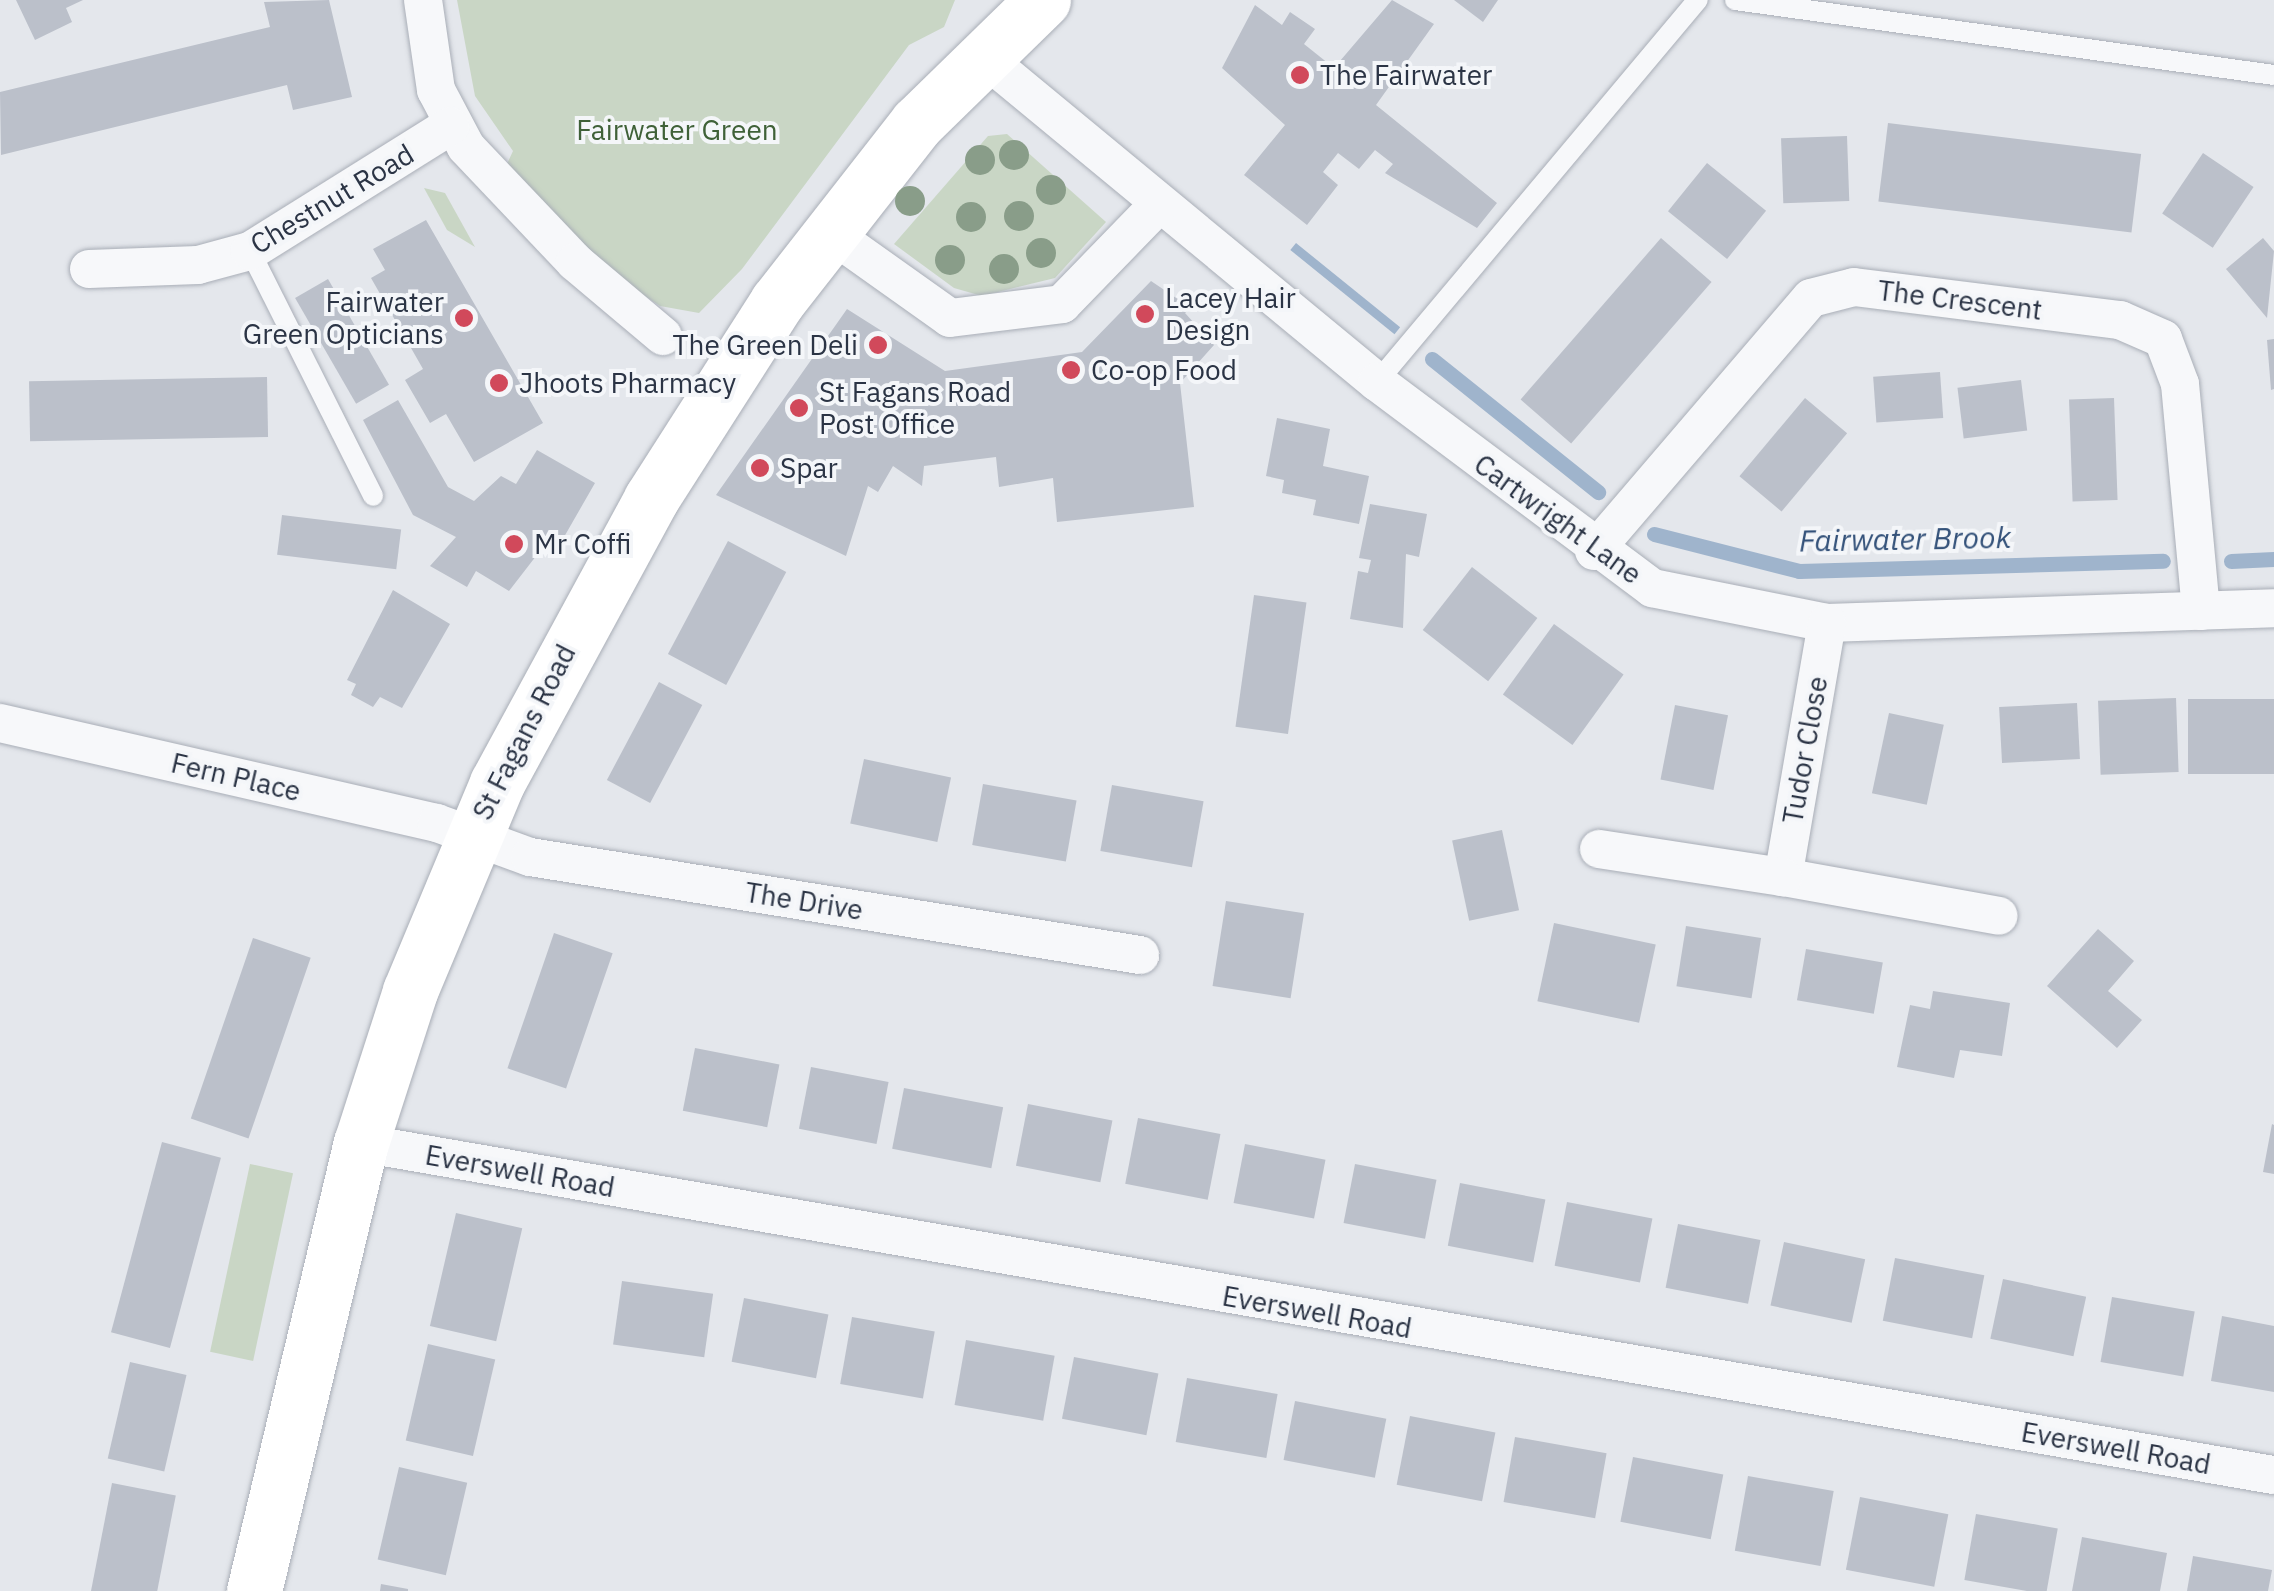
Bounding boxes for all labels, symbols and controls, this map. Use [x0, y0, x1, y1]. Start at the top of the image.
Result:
place label: The Fairwater [1320, 58, 1492, 92]
marker: The Fairwater [1289, 64, 1311, 86]
park label: Fairwater Green [576, 113, 778, 147]
street label: Chestnut Road [244, 137, 420, 261]
street label: The Crescent [1876, 273, 2044, 327]
place label: Lacey Hair Design [1165, 281, 1296, 347]
place label: Fairwater Green Opticians [243, 285, 444, 351]
marker: Lacey Hair Design [1134, 303, 1156, 325]
marker: Fairwater Green Opticians [453, 307, 475, 329]
place label: The Green Deli [672, 328, 858, 362]
marker: The Green Deli [867, 334, 889, 356]
place label: Co-op Food [1091, 353, 1237, 387]
marker: Co-op Food [1060, 359, 1082, 381]
place label: Jhoots Pharmacy [519, 366, 736, 400]
marker: Jhoots Pharmacy [488, 372, 510, 394]
place label: St Fagans Road Post Office [819, 375, 1011, 441]
marker: St Fagans Road Post Office [788, 397, 810, 419]
street label: Cartwright Lane [1468, 447, 1648, 591]
place label: Spar [780, 451, 838, 485]
marker: Spar [749, 457, 771, 479]
water label: Fairwater Brook [1799, 519, 2011, 559]
place label: Mr Coffi [534, 527, 631, 561]
marker: Mr Coffi [503, 533, 525, 555]
street label: St Fagans Road [465, 639, 583, 825]
street label: Tudor Close [1776, 674, 1834, 826]
street label: Fern Place [168, 746, 304, 808]
street label: The Drive [743, 875, 865, 927]
street label: Everswell Road [423, 1138, 617, 1204]
street label: Everswell Road [1220, 1279, 1414, 1345]
street label: Everswell Road [2019, 1415, 2213, 1481]

